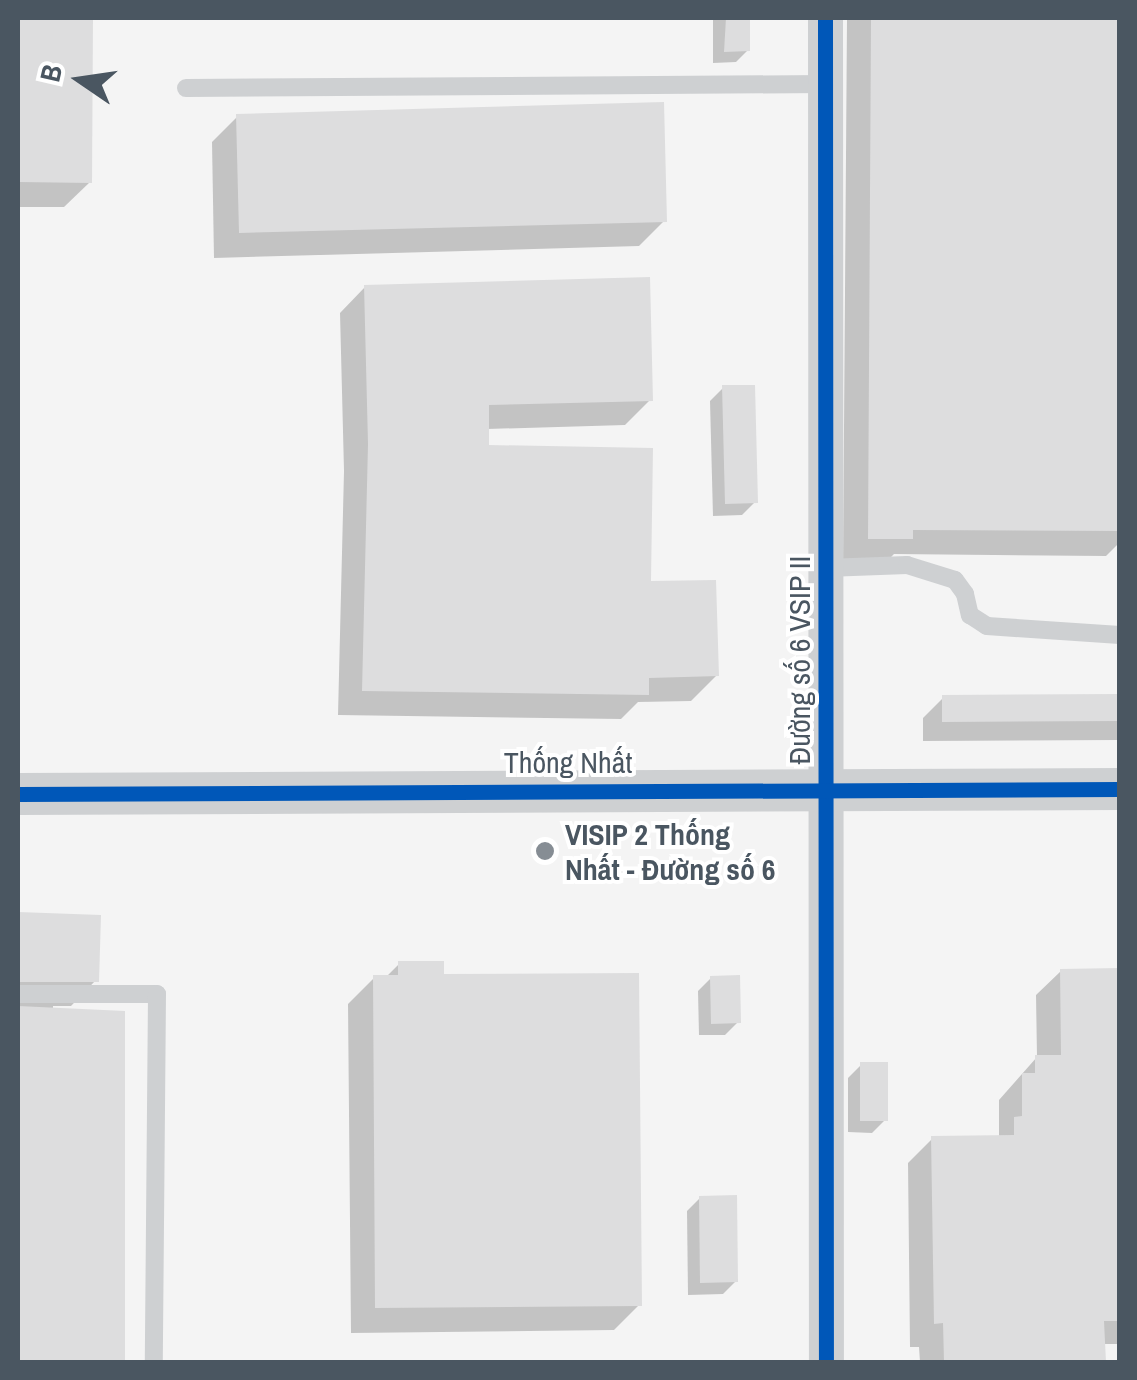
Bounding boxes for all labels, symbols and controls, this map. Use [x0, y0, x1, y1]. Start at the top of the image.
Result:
north arrow [30, 30, 130, 130]
text: B [30, 61, 71, 86]
street label: Đường số 6 VSIP II [781, 555, 817, 765]
street label: Thống Nhất [504, 744, 632, 780]
place label: VISIP 2 Thống Nhất - Đường số 6 [565, 816, 775, 886]
marker: VISIP 2 Thống Nhất - Đường số 6 [534, 840, 556, 862]

